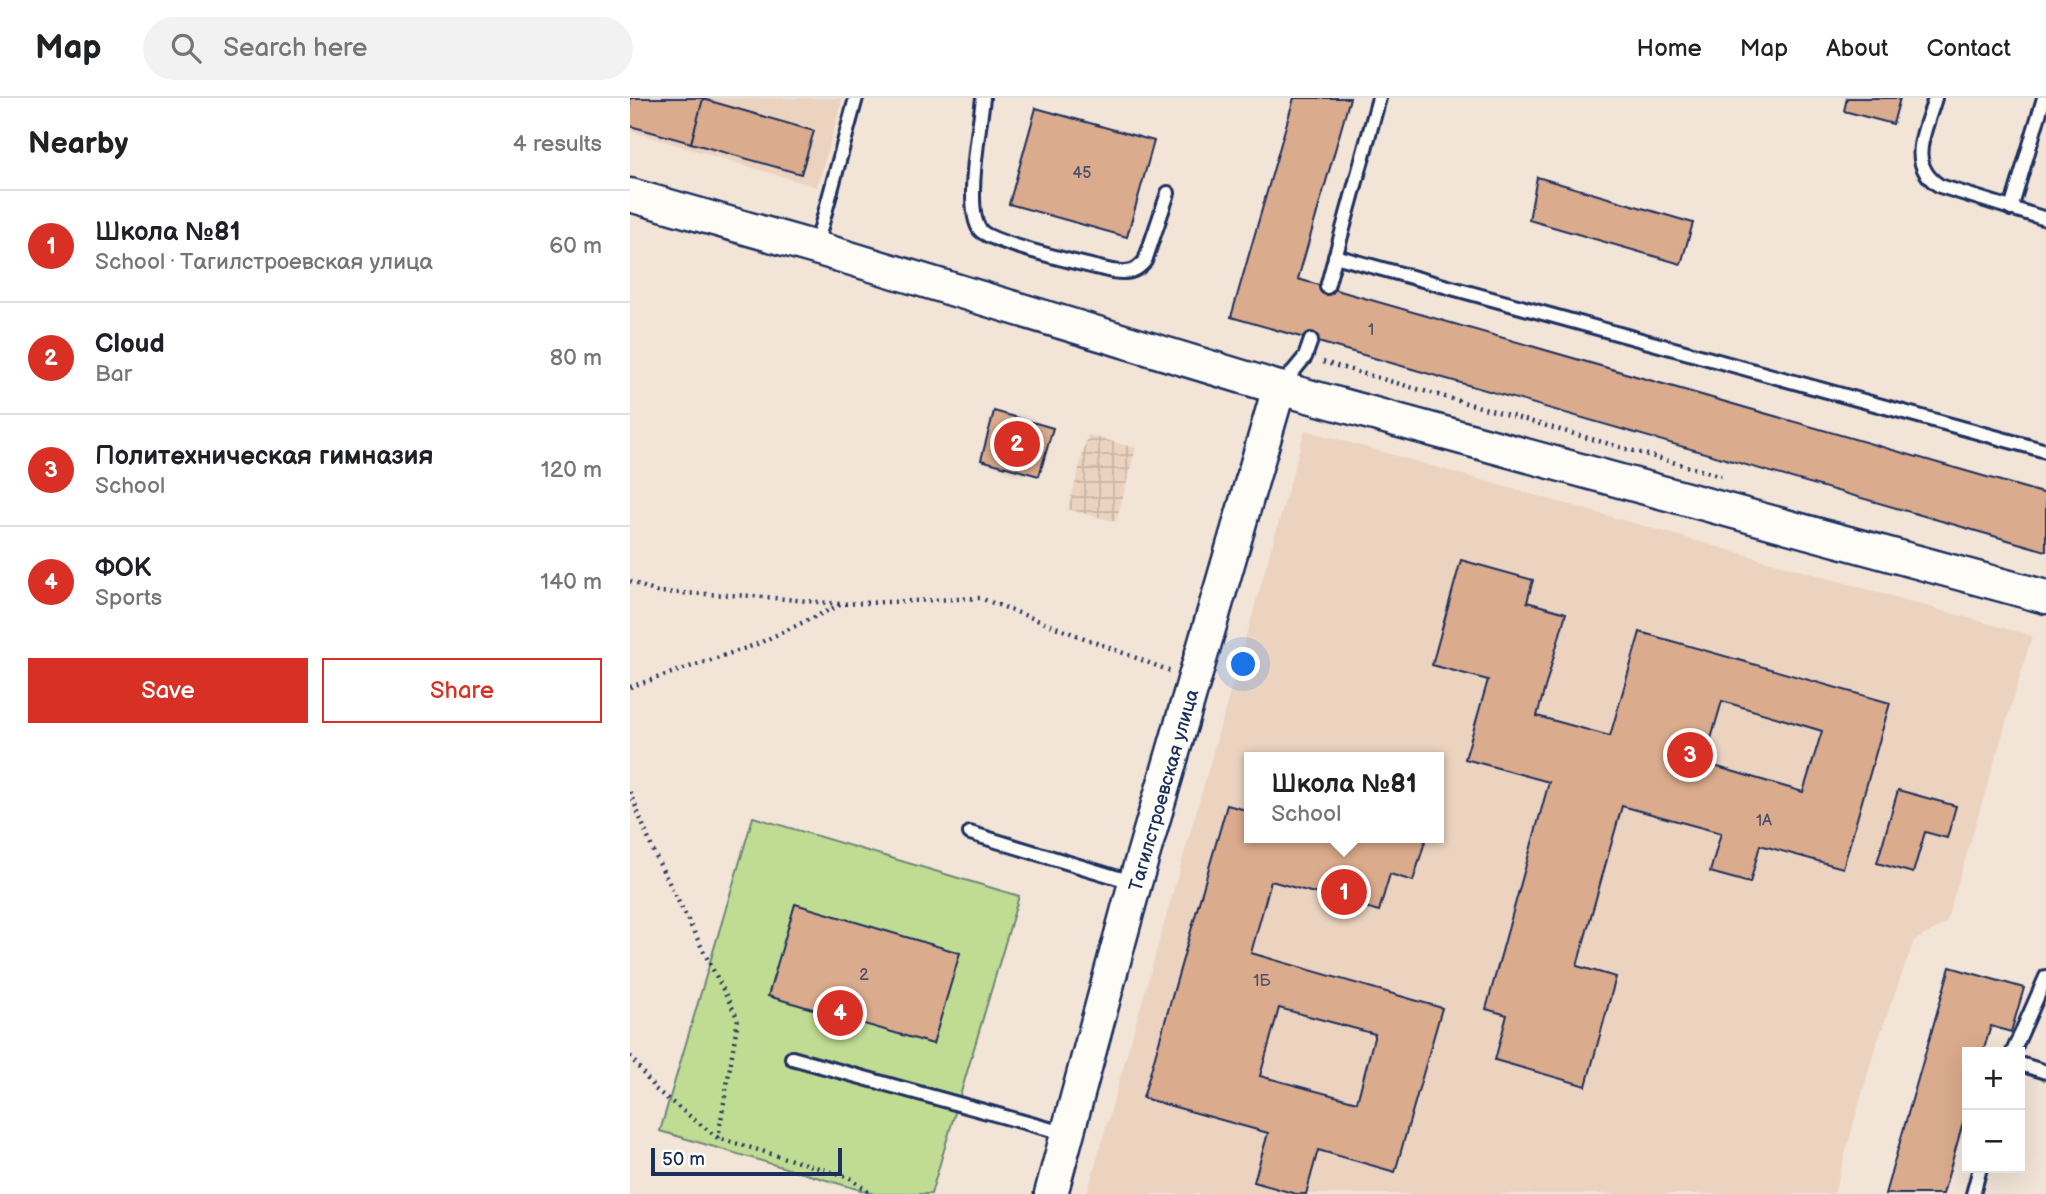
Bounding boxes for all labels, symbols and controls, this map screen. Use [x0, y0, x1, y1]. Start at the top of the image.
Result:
search box [143, 17, 633, 80]
text: Map [35, 28, 101, 68]
icon: search [167, 29, 205, 67]
text: Search here [223, 33, 367, 64]
text: Home [1637, 34, 1702, 63]
text: Map [1740, 34, 1788, 63]
text: About [1826, 34, 1888, 63]
text: Contact [1926, 34, 2011, 63]
text: Nearby [28, 126, 128, 162]
text: 4 results [513, 130, 602, 158]
house number: 45 [1073, 164, 1091, 183]
text: Школа №81 [95, 217, 241, 248]
text: 1 [46, 232, 56, 260]
text: 60 m [549, 232, 602, 260]
text: School · Тагилстроевская улица [95, 248, 433, 276]
house number: 1 [1368, 321, 1374, 340]
text: Cloud [95, 329, 165, 360]
text: 2 [44, 344, 58, 372]
text: 80 m [550, 344, 602, 372]
text: Bar [95, 360, 132, 388]
pin: 2 [994, 418, 1040, 470]
text: Политехническая гимназия [95, 441, 434, 472]
text: 3 [44, 456, 58, 484]
text: 120 m [541, 456, 602, 484]
text: School [95, 472, 165, 500]
text: ФОК [95, 553, 151, 584]
text: 4 [44, 568, 58, 596]
text: 140 m [540, 568, 602, 596]
text: Sports [95, 584, 162, 612]
your location [1226, 647, 1260, 681]
button: Save [28, 658, 308, 723]
button: Share [322, 658, 602, 723]
street label: Тагилстроевская улица [1125, 687, 1204, 894]
pin: 3 [1667, 729, 1713, 781]
popup [1244, 752, 1444, 843]
text: Школа №81 [1271, 769, 1417, 800]
text: School [1271, 800, 1341, 828]
house number: 1А [1756, 812, 1772, 831]
pin: 1 [1321, 866, 1367, 918]
house number: 2 [859, 966, 869, 985]
house number: 1Б [1253, 972, 1272, 991]
pin: 4 [817, 987, 863, 1039]
map controls [1962, 1047, 2025, 1173]
button: + [1962, 1047, 2025, 1110]
button: − [1962, 1110, 2025, 1173]
scale bar [651, 1145, 842, 1177]
text: 50 m [662, 1148, 705, 1171]

